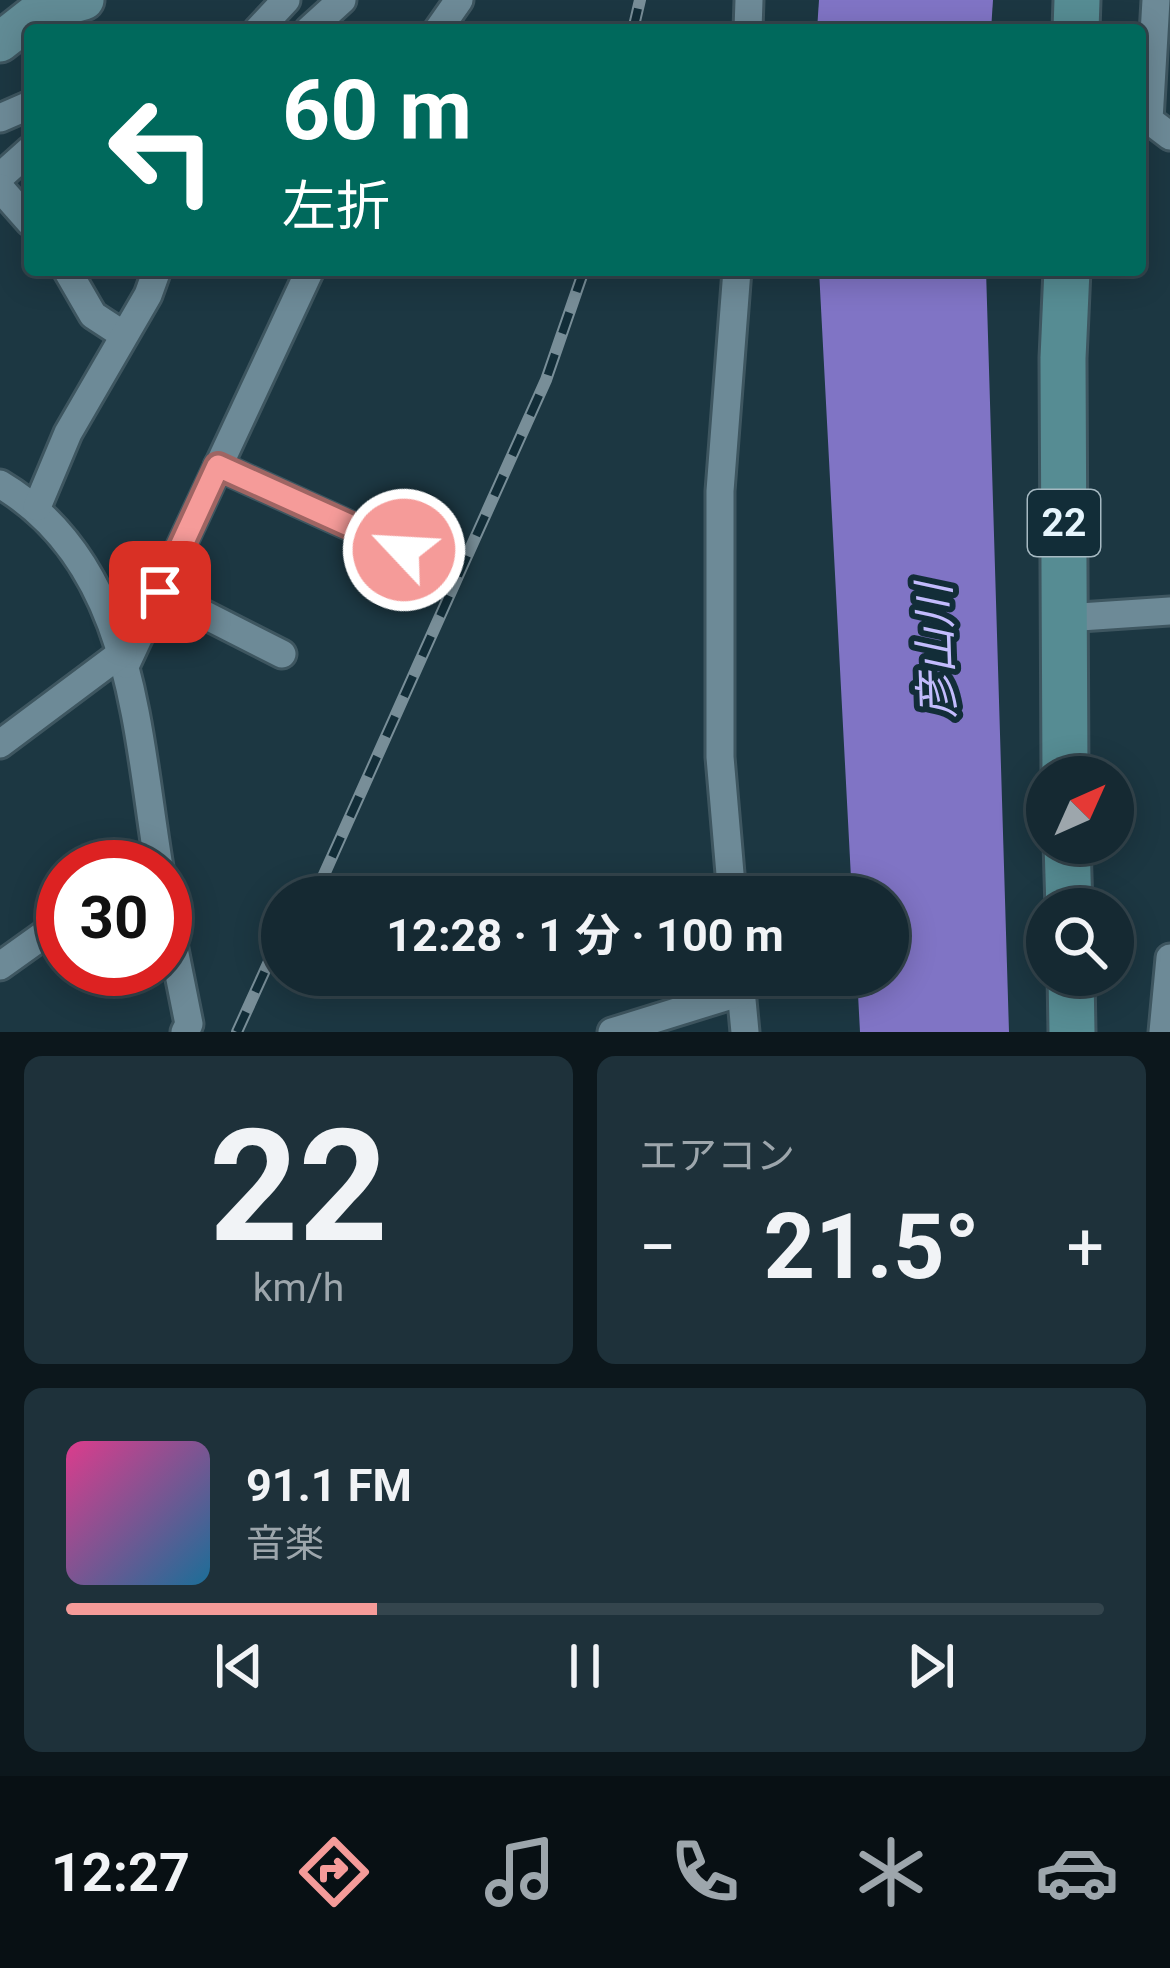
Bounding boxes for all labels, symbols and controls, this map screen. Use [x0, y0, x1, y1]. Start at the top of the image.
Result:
text: 60 m [282, 61, 472, 160]
icon: left [84, 72, 240, 228]
text: 左折 [282, 175, 390, 238]
position arrow [341, 487, 467, 613]
road number: 22 [1028, 490, 1100, 556]
pin [109, 541, 211, 643]
icon: arrive [127, 559, 193, 625]
water label: 彦山川 [907, 579, 965, 719]
north arrow [1026, 756, 1134, 864]
map controls [1026, 756, 1134, 996]
speed limit sign: 30 [36, 840, 192, 996]
button: search [1026, 888, 1134, 996]
text: 12:28 · 1 分 · 100 m [386, 909, 784, 962]
text: 22 [209, 1095, 388, 1278]
text: エアコン [639, 1133, 795, 1179]
text: 21.5° [764, 1195, 980, 1300]
text: − [639, 1209, 677, 1286]
text: + [1067, 1209, 1104, 1286]
text: km/h [253, 1265, 344, 1311]
text: 91.1 FM [246, 1459, 412, 1512]
text: 音楽 [246, 1521, 324, 1567]
icon: previous [206, 1633, 272, 1699]
icon: pause [552, 1633, 618, 1699]
icon: next [898, 1633, 964, 1699]
icon: directions [292, 1830, 376, 1914]
icon: music [478, 1830, 562, 1914]
icon: phone [663, 1830, 747, 1914]
icon: climate [849, 1830, 933, 1914]
icon: car [1035, 1830, 1119, 1914]
text: 12:27 [51, 1841, 190, 1904]

